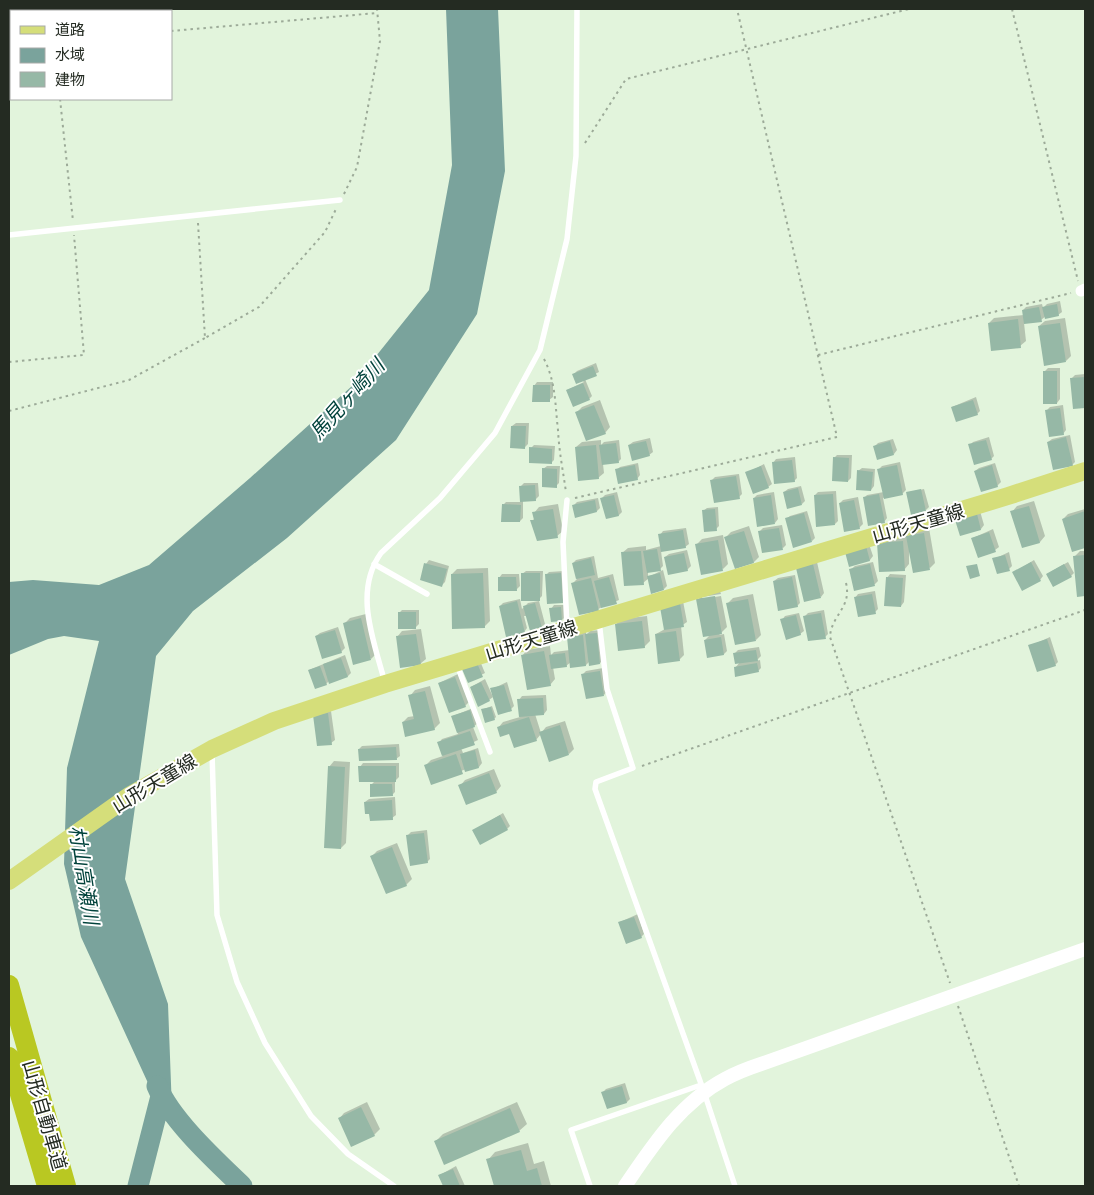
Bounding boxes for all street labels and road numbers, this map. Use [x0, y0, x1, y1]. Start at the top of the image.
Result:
street label: 山形天童線 [869, 498, 967, 548]
street label: 山形天童線 [482, 615, 580, 665]
street label: 山形天童線 [107, 748, 201, 818]
street label: 山形自動車道 [18, 1057, 72, 1173]

